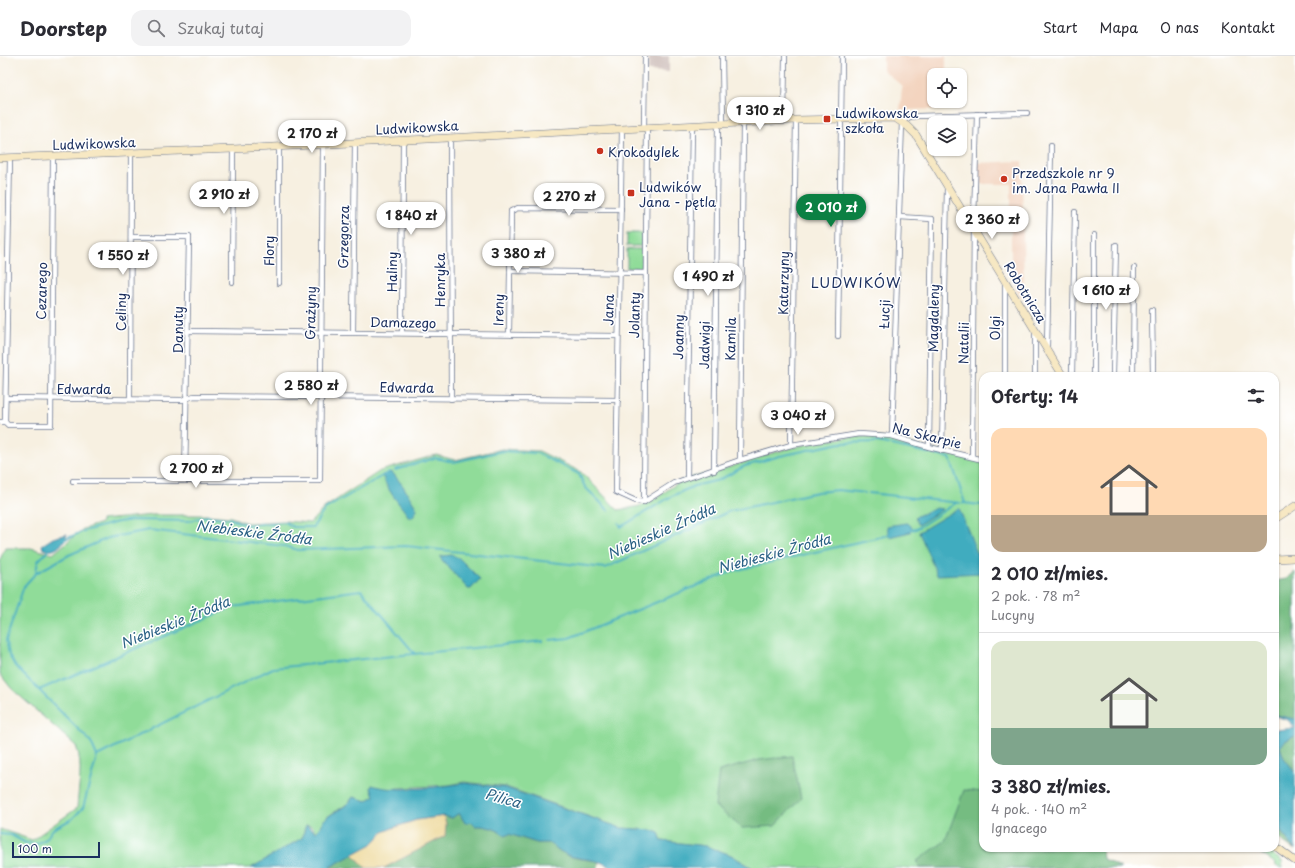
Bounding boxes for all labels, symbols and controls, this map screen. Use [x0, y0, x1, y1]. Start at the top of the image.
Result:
search box [131, 10, 411, 46]
text: Doorstep [20, 14, 107, 42]
text: Szukaj tutaj [177, 16, 264, 39]
icon: search [145, 17, 167, 39]
text: Start [1043, 17, 1078, 38]
text: Mapa [1100, 17, 1138, 38]
text: O nas [1160, 17, 1199, 38]
text: Kontakt [1221, 17, 1275, 38]
map controls [927, 68, 967, 156]
button: locate [927, 68, 967, 108]
pin: 1 310 zł [719, 97, 801, 131]
text: 1 310 zł [736, 100, 784, 119]
place label: Ludwikowska - szkoła [835, 103, 919, 137]
marker: Ludwikowska - szkoła [822, 114, 832, 124]
street label: Ludwikowska [375, 115, 460, 139]
button: layers [927, 116, 967, 156]
pin: 2 170 zł [271, 120, 353, 154]
text: 2 170 zł [287, 123, 337, 142]
street label: Ludwikowska [52, 132, 137, 154]
place label: Krokodylek [608, 142, 679, 161]
marker: Krokodylek [595, 146, 605, 156]
place label: Przedszkole nr 9 im. Jana Pawła II [1012, 163, 1120, 197]
marker: Przedszkole nr 9 im. Jana Pawła II [999, 174, 1009, 184]
place label: Ludwików Jana - pętla [639, 177, 717, 211]
pin: 2 910 zł [183, 181, 265, 215]
pin: 2 270 zł [528, 183, 610, 217]
text: 2 910 zł [199, 184, 249, 203]
text: 2 270 zł [543, 186, 595, 205]
marker: Ludwików Jana - pętla [626, 188, 636, 198]
pin: 2 010 zł [790, 194, 872, 228]
text: 2 010 zł [805, 197, 857, 216]
pin: 1 840 zł [370, 202, 452, 236]
street label: Grzegorza [333, 204, 353, 269]
text: 1 840 zł [385, 205, 437, 224]
pin: 2 360 zł [951, 206, 1033, 240]
text: 2 360 zł [965, 209, 1019, 228]
street label: Flory [259, 236, 278, 266]
pin: 3 380 zł [477, 240, 559, 274]
pin: 1 550 zł [82, 242, 164, 276]
text: 3 380 zł [491, 243, 545, 262]
text: 1 550 zł [97, 245, 149, 264]
street label: Katarzyny [773, 251, 793, 315]
street label: Haliny [382, 252, 401, 292]
street label: Henryka [430, 252, 449, 307]
street label: Robotnicza [1000, 258, 1052, 327]
street label: Cezarego [31, 262, 51, 320]
pin: 1 490 zł [667, 263, 749, 297]
text: 1 490 zł [683, 266, 733, 285]
district label: LUDWIKÓW [811, 272, 901, 293]
pin: 1 610 zł [1065, 277, 1147, 311]
text: 1 610 zł [1082, 280, 1130, 299]
street label: Magdaleny [923, 284, 943, 352]
street label: Grażyny [300, 286, 320, 340]
street label: Jolanty [624, 292, 644, 338]
street label: Celiny [111, 293, 130, 331]
street label: Jana [598, 293, 618, 326]
street label: Ireny [488, 294, 508, 326]
street label: Łucji [874, 299, 894, 330]
street label: Danuty [168, 306, 187, 354]
street label: Damazego [370, 312, 436, 332]
street label: Joanny [668, 314, 688, 360]
street label: Kamila [720, 316, 740, 361]
street label: Olgi [985, 316, 1004, 340]
street label: Jadwigi [694, 321, 714, 369]
street label: Natalii [953, 322, 973, 364]
pin: 2 580 zł [270, 372, 352, 406]
text: 2 580 zł [284, 375, 338, 394]
street label: Edwarda [380, 377, 435, 397]
street label: Edwarda [57, 379, 112, 398]
text: Oferty: 14 [991, 383, 1078, 409]
icon: filters [1245, 385, 1267, 407]
pin: 3 040 zł [757, 402, 839, 436]
text: 3 040 zł [770, 405, 826, 424]
street label: Na Skarpie [890, 417, 964, 453]
icon: home [1093, 454, 1165, 526]
pin: 2 700 zł [155, 455, 237, 489]
text: 2 700 zł [169, 458, 223, 477]
water label: Niebieskie Źródła [604, 498, 719, 564]
water label: Niebieskie Źródła [195, 515, 313, 550]
water label: Niebieskie Żródła [715, 528, 833, 578]
text: 2 010 zł/mies. [991, 560, 1108, 586]
text: 2 pok. · 78 m² [991, 586, 1080, 605]
water label: Niebieskie Żródła [117, 590, 233, 653]
text: Lucyny [991, 605, 1034, 624]
icon: home [1093, 667, 1165, 739]
text: 3 380 zł/mies. [991, 773, 1111, 799]
water label: Pilica [483, 783, 525, 813]
text: 4 pok. · 140 m² [991, 799, 1087, 818]
text: Ignacego [991, 818, 1047, 837]
scale bar [12, 840, 100, 859]
text: 100 m [18, 840, 52, 857]

